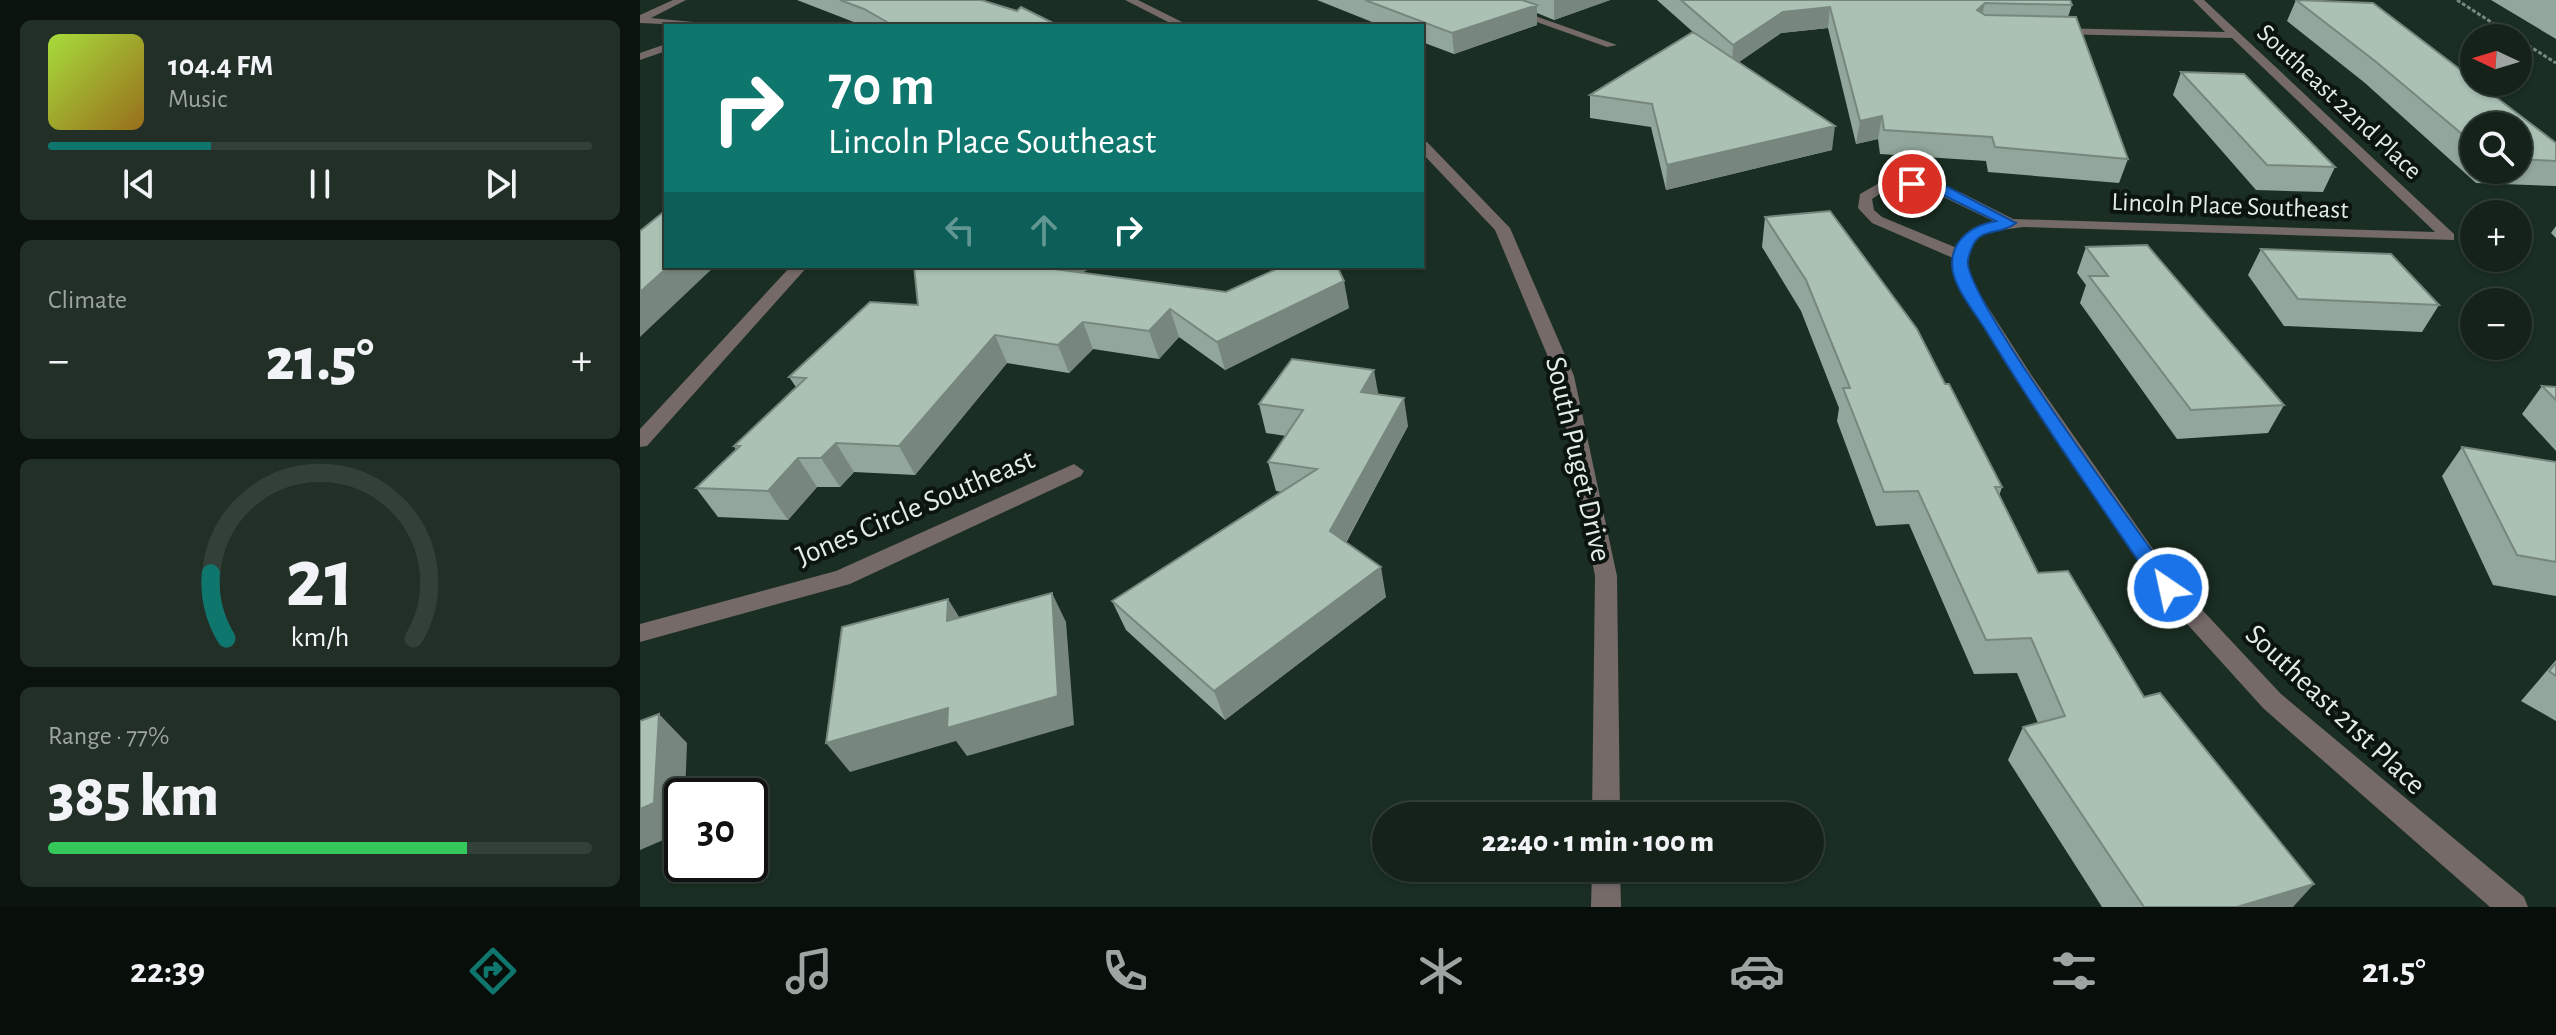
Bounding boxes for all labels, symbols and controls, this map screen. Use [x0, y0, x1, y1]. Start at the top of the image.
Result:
street label: Southeast 22nd Place [2252, 19, 2427, 184]
north arrow [2460, 24, 2532, 96]
map controls [2460, 24, 2532, 360]
text: 104.4 FM [168, 51, 273, 81]
icon: right [696, 56, 800, 160]
text: 70 m [828, 59, 935, 115]
text: Music [168, 86, 227, 112]
button: search [2460, 112, 2532, 184]
text: Lincoln Place Southeast [828, 124, 1156, 160]
pin [1878, 150, 1946, 218]
icon: previous [117, 162, 161, 206]
icon: pause [298, 162, 342, 206]
icon: next [479, 162, 523, 206]
icon: arrive [1890, 162, 1934, 206]
street label: Lincoln Place Southeast [2111, 189, 2349, 223]
button: + [2460, 200, 2532, 272]
icon: left [938, 208, 982, 252]
icon: ahead [1022, 208, 1066, 252]
icon: right [1106, 208, 1150, 252]
text: Climate [48, 287, 127, 313]
button: − [2460, 288, 2532, 360]
text: 21.5° [266, 331, 374, 391]
text: − [48, 339, 69, 383]
text: + [571, 339, 592, 383]
street label: South Puget Drive [1540, 354, 1616, 565]
street label: Jones Circle Southeast [792, 444, 1039, 572]
text: 21 [285, 538, 355, 622]
position arrow [2126, 546, 2210, 630]
street label: Southeast 21st Place [2240, 619, 2431, 800]
text: km/h [291, 624, 349, 653]
text: Range · 77% [48, 723, 169, 749]
text: 385 km [48, 767, 219, 827]
speed limit sign: 30 [664, 778, 768, 882]
text: 22:40 · 1 min · 100 m [1482, 827, 1714, 857]
icon: directions [465, 943, 521, 999]
icon: music [781, 943, 837, 999]
icon: phone [1097, 943, 1153, 999]
icon: climate [1413, 943, 1469, 999]
icon: car [1729, 943, 1785, 999]
icon: filters [2046, 943, 2102, 999]
text: 22:39 [130, 953, 205, 989]
text: 21.5° [2362, 953, 2426, 989]

